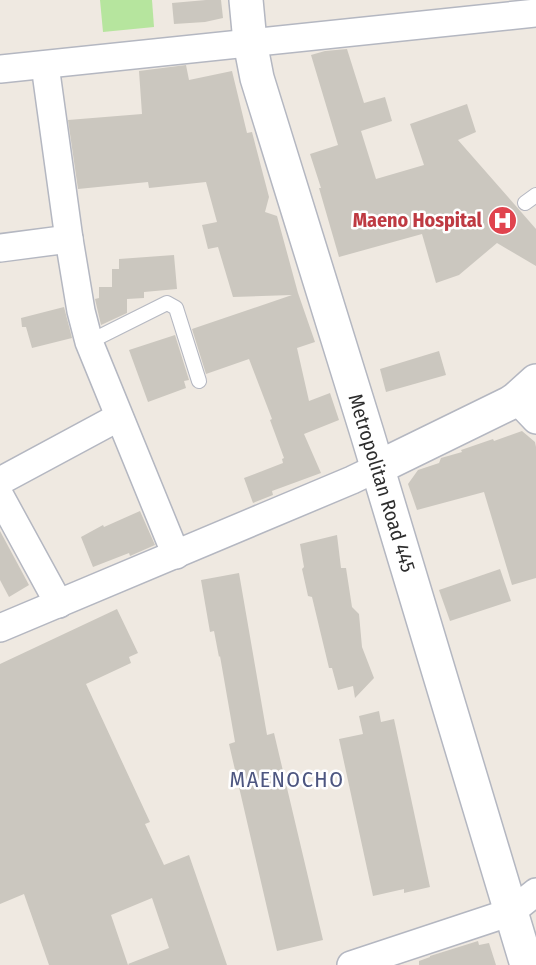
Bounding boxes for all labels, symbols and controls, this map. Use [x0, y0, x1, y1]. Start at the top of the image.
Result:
hospital icon: Maeno Hospital [487, 204, 519, 236]
place label: Maeno Hospital [353, 208, 483, 232]
street label: Metropolitan Road 445 [343, 391, 421, 575]
district label: MAENOCHO [229, 766, 345, 793]

